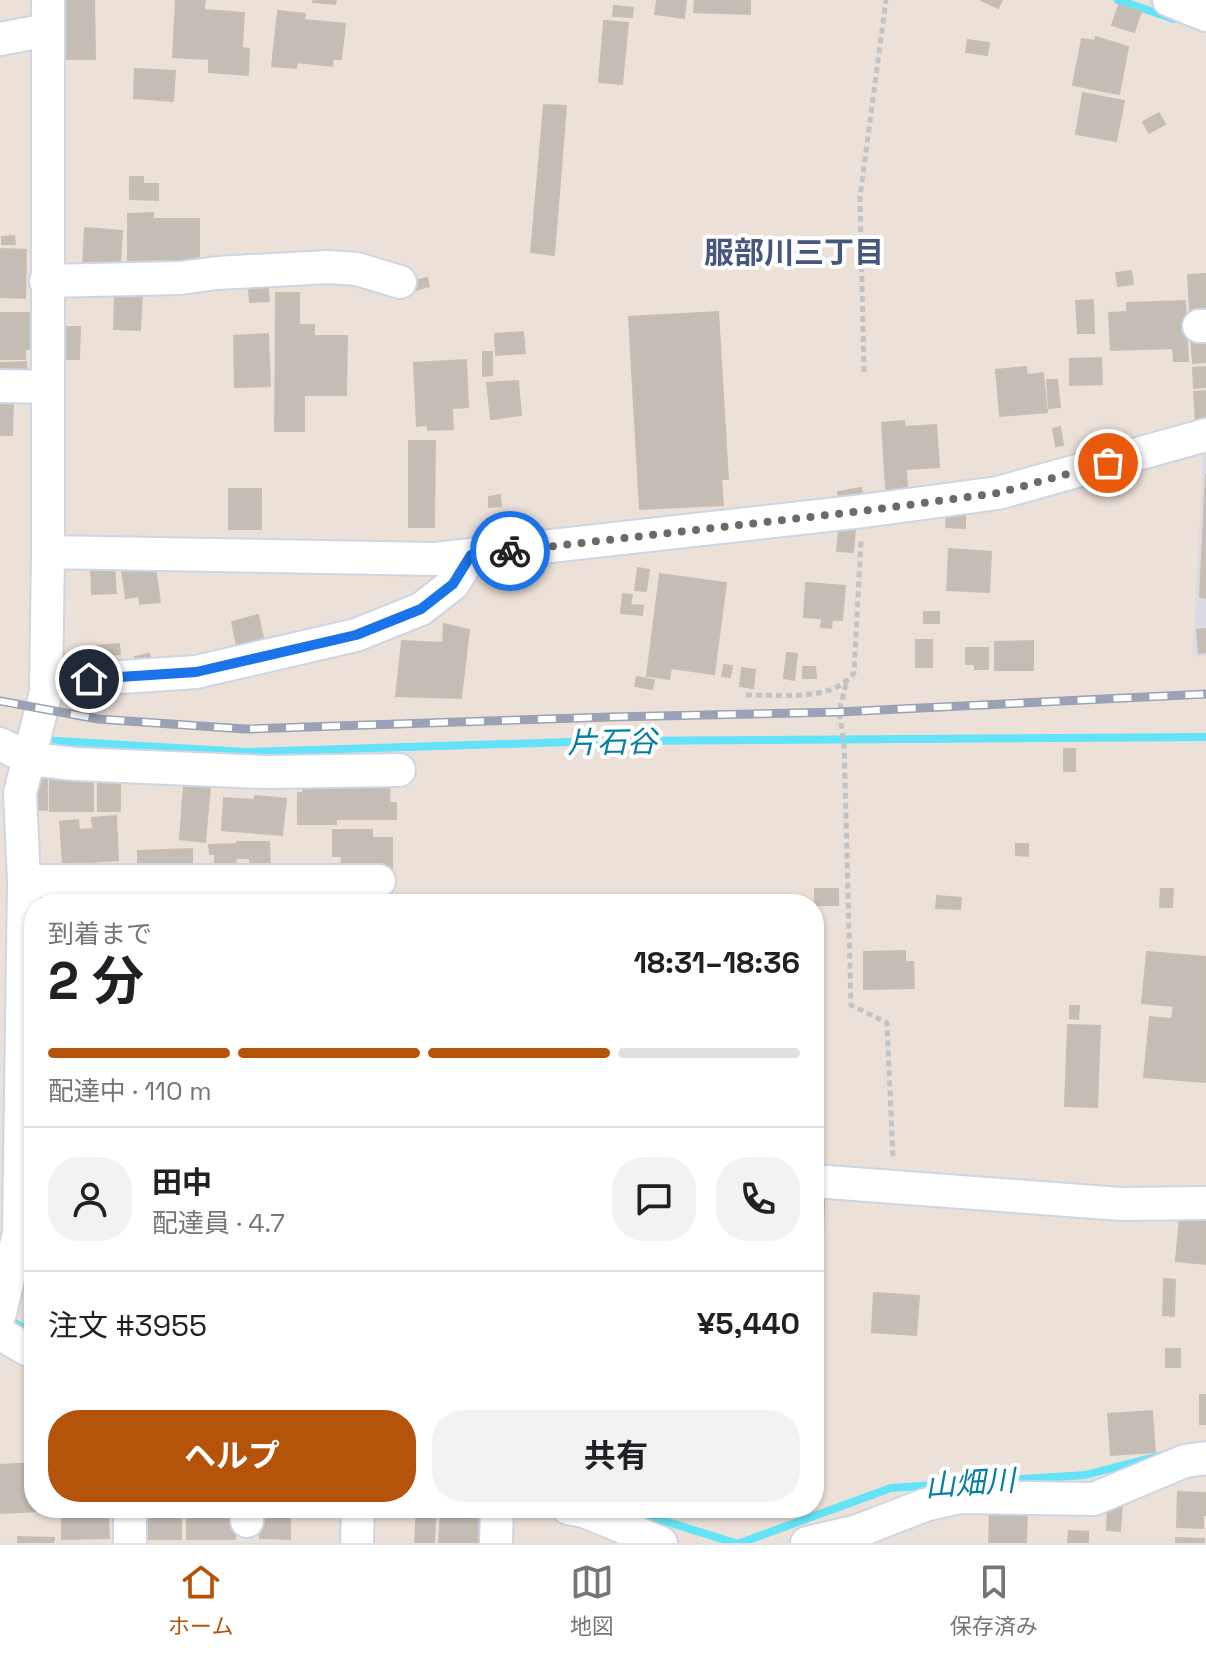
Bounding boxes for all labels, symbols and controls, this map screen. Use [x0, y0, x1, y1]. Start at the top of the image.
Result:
district label: 服部川三丁目 [704, 233, 884, 272]
pin [1074, 429, 1142, 497]
icon: bag [1086, 441, 1130, 485]
courier [470, 511, 550, 591]
icon: bike [488, 529, 532, 573]
pin [55, 645, 123, 713]
icon: home [67, 657, 111, 701]
water label: 片石谷 [567, 722, 660, 762]
text: 到着まで [48, 917, 152, 951]
text: 18:31–18:36 [633, 943, 800, 982]
text: 2 分 [48, 948, 144, 1014]
text: 配達中 · 110 m [48, 1074, 212, 1108]
button: person [48, 1157, 132, 1241]
button: chat [612, 1157, 696, 1241]
button: phone [716, 1157, 800, 1241]
text: 田中 [152, 1163, 212, 1202]
text: 配達員 · 4.7 [152, 1206, 285, 1240]
text: ¥5,440 [697, 1304, 800, 1343]
text: 注文 #3955 [48, 1306, 207, 1345]
button: ヘルプ [48, 1410, 416, 1502]
button: 共有 [432, 1410, 800, 1502]
water label: 山畑川 [924, 1460, 1019, 1506]
tab: ホーム [168, 1560, 233, 1640]
tab: 地図 [570, 1560, 614, 1640]
tab: 保存済み [950, 1560, 1038, 1640]

